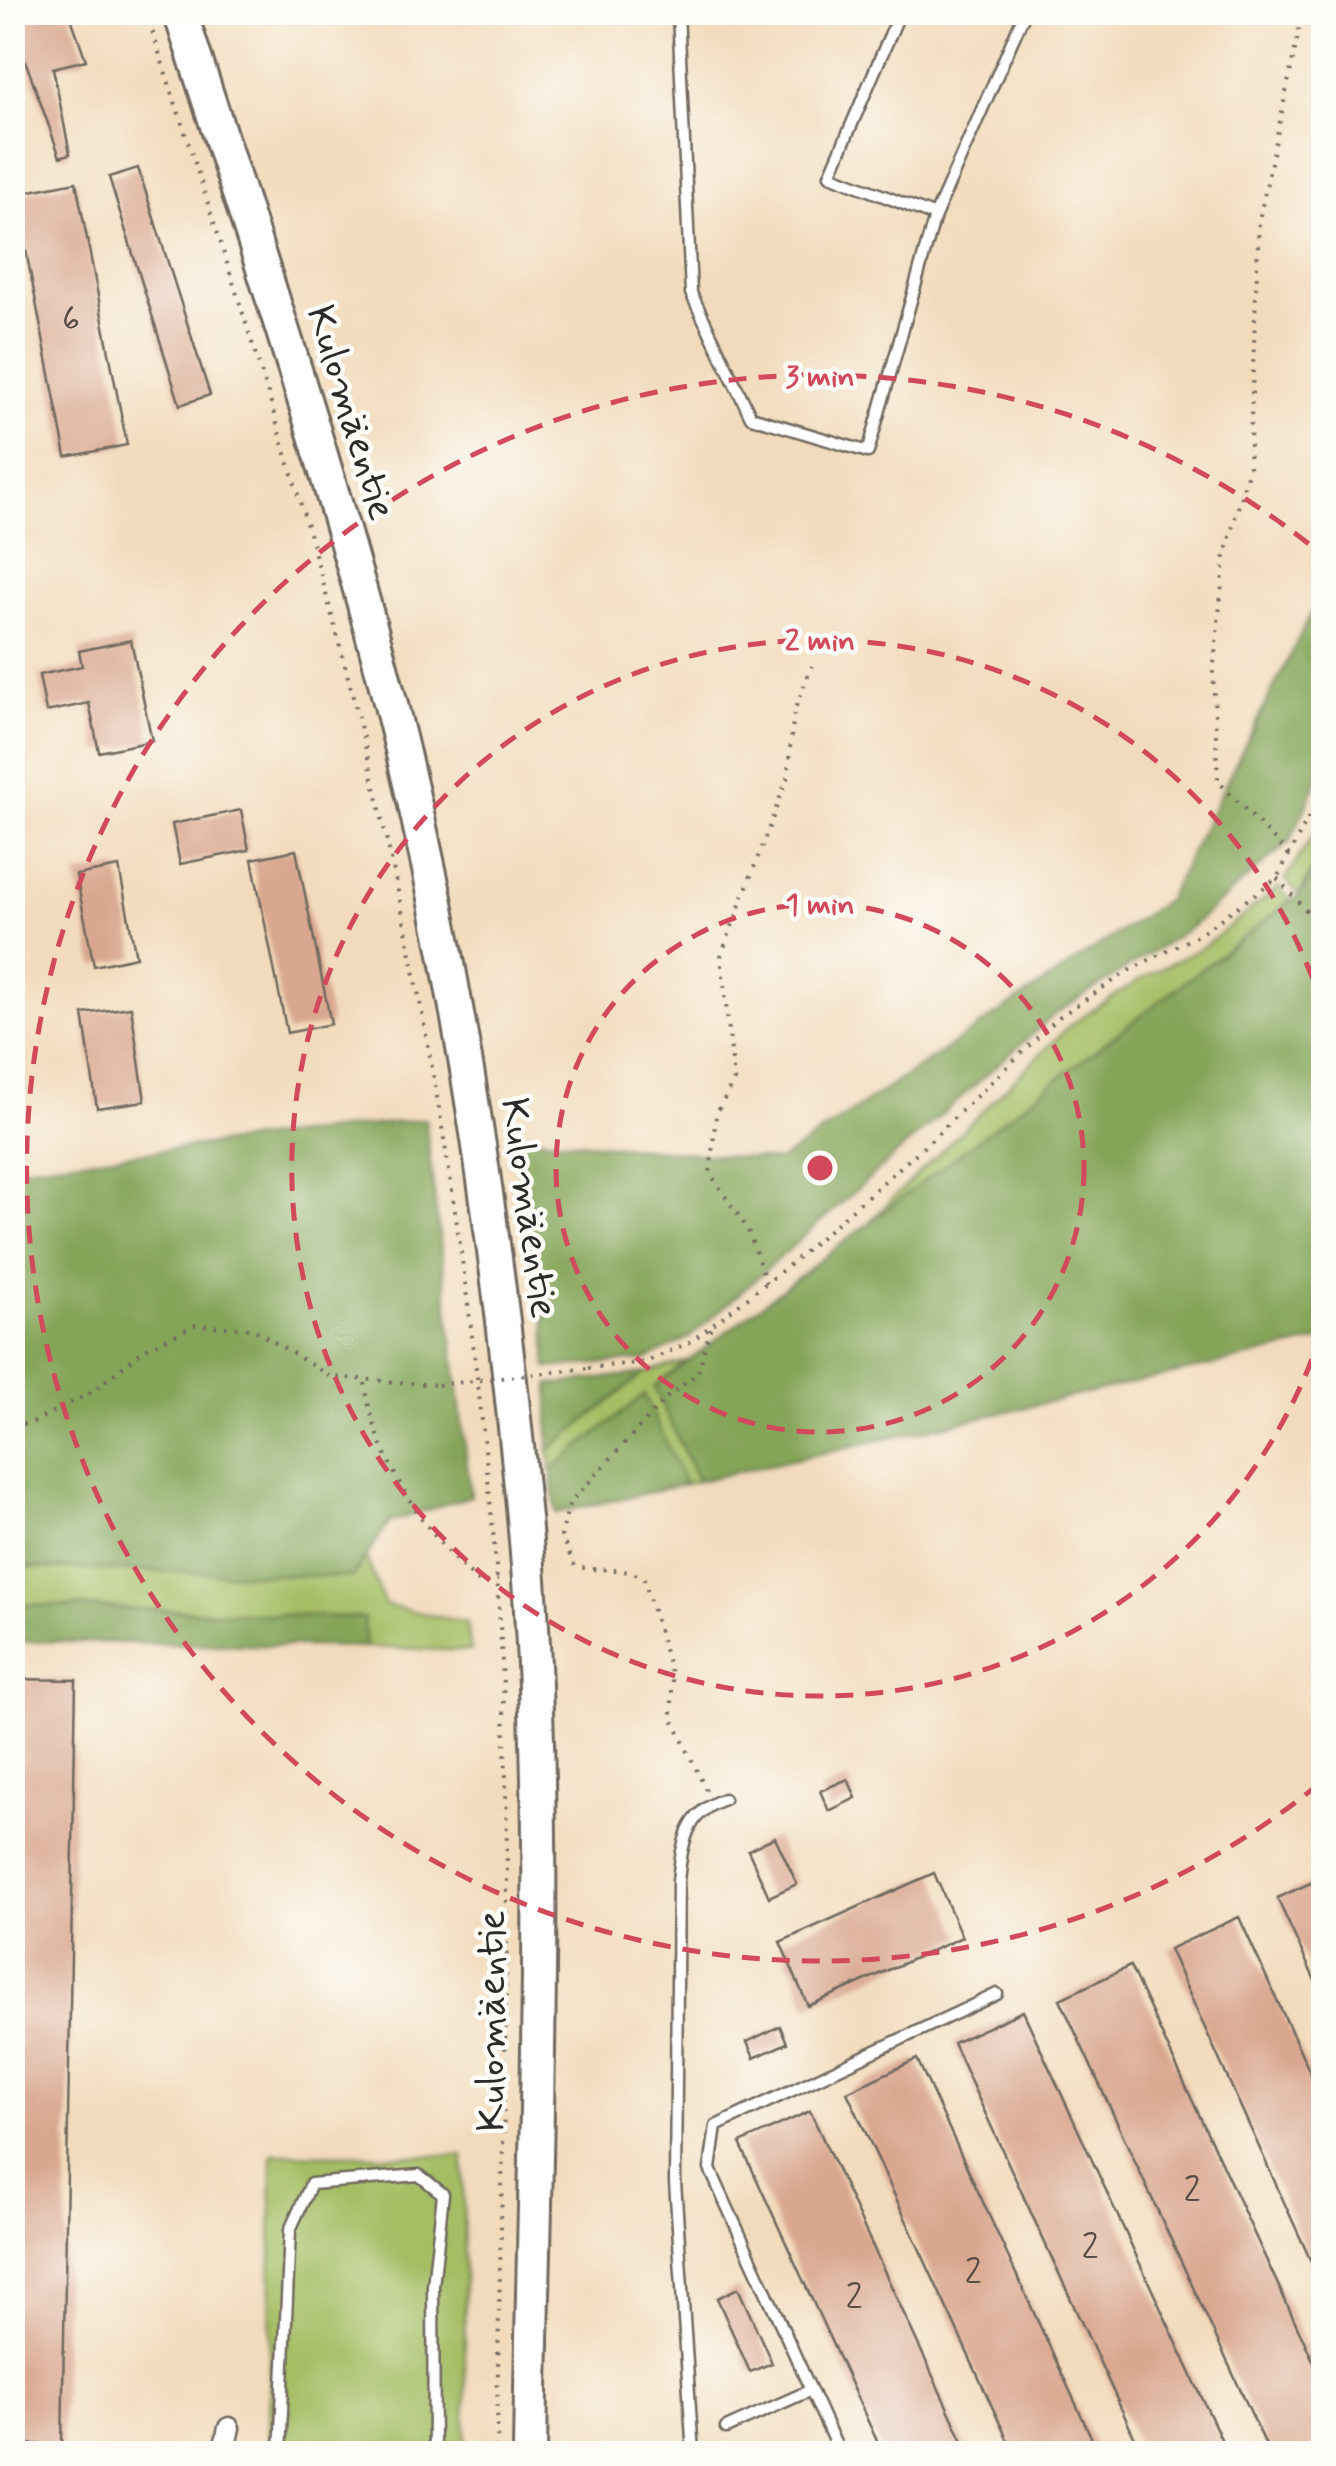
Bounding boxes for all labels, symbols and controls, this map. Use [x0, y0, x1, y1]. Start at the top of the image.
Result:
house number: 6 [62, 297, 80, 343]
street label: Kulomäentie [293, 299, 407, 527]
text: 3 min [785, 358, 855, 397]
text: 2 min [785, 622, 855, 661]
text: 1 min [785, 886, 855, 925]
street label: Kulomäentie [487, 1095, 569, 1321]
centre of rings [802, 1150, 838, 1186]
street label: Kulomäentie [467, 1910, 519, 2132]
house number: 2 [1183, 2168, 1201, 2214]
house number: 2 [1081, 2225, 1099, 2271]
house number: 2 [964, 2250, 982, 2296]
house number: 2 [845, 2275, 863, 2321]

